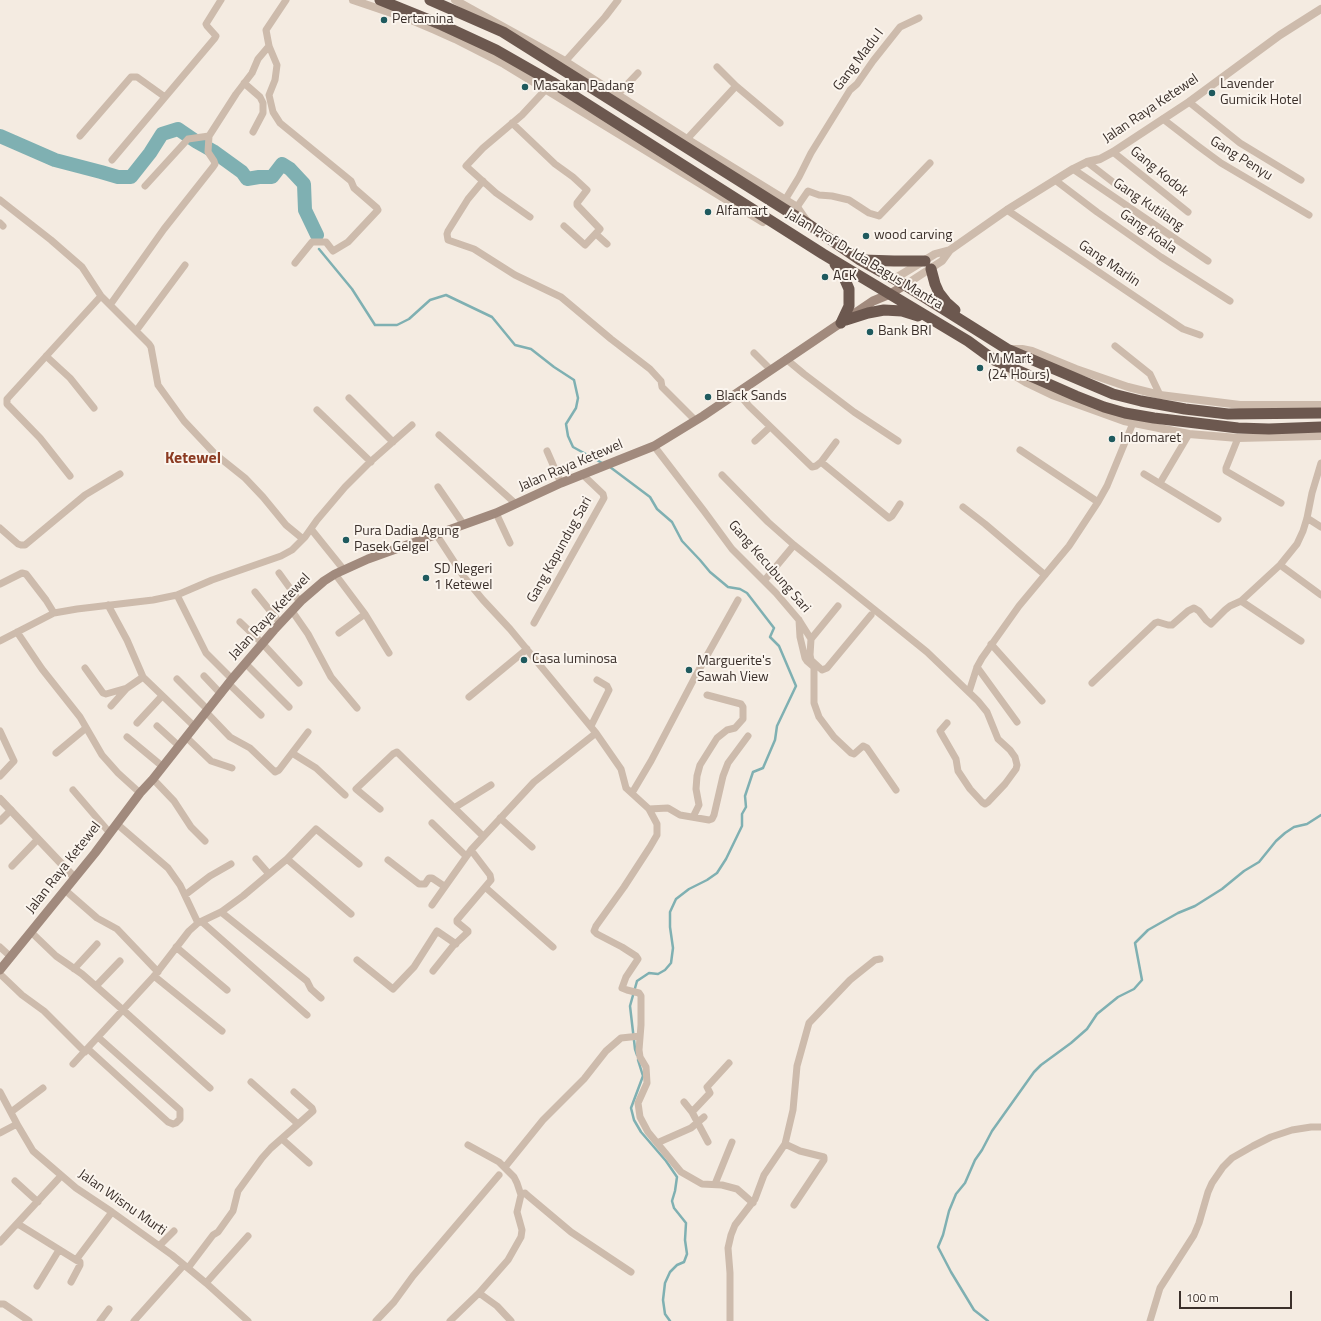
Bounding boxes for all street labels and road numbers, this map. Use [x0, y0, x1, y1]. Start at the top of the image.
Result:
street label: Gang Madu I [830, 26, 888, 94]
street label: Jalan Raya Ketewel [1100, 71, 1202, 147]
street label: Gang Penyu [1207, 133, 1275, 185]
street label: Gang Kodok [1126, 143, 1192, 201]
street label: Gang Kutilang [1109, 175, 1187, 235]
street label: Jalan Prof Dr Ida Bagus Mantra [782, 206, 946, 314]
street label: Gang Koala [1116, 206, 1180, 258]
street label: Gang Marlin [1075, 237, 1143, 291]
street label: Jalan Raya Ketewel [516, 436, 626, 496]
street label: Gang Kapundug Sari [524, 494, 596, 606]
street label: Gang Kecubung Sari [724, 517, 814, 617]
street label: Jalan Raya Ketewel [226, 570, 314, 664]
street label: Jalan Raya Ketewel [23, 819, 105, 917]
street label: Jalan Wisnu Murti [75, 1166, 169, 1240]

